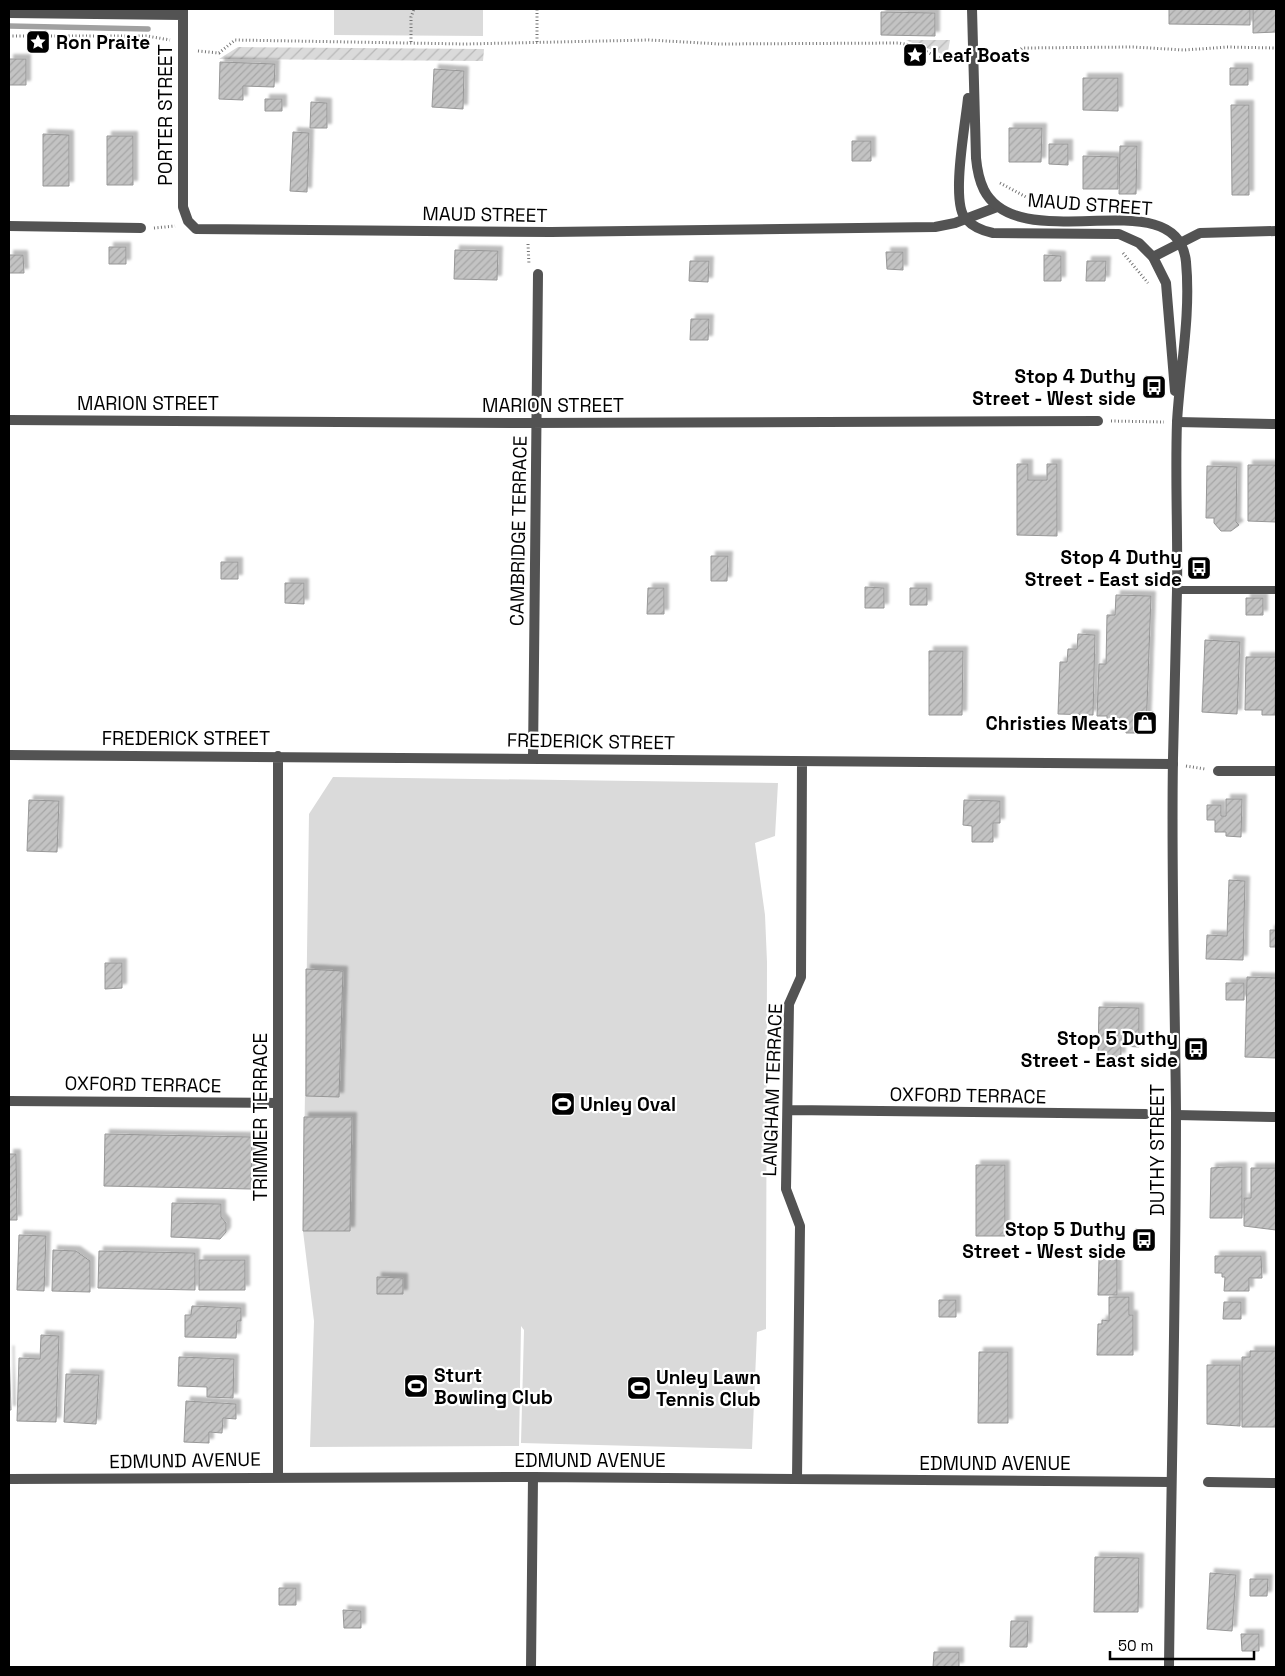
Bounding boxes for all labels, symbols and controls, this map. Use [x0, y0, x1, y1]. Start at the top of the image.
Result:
place icon: Ron Praite [25, 29, 51, 55]
place label: Ron Praite [56, 30, 150, 55]
place icon: Leaf Boats [902, 42, 928, 68]
place label: Leaf Boats [932, 43, 1030, 68]
street label: PORTER STREET [153, 44, 178, 186]
street label: MAUD STREET [1027, 188, 1153, 221]
street label: MAUD STREET [422, 201, 548, 228]
place label: Stop 4 Duthy Street - West side [972, 364, 1136, 411]
bus stop icon: Stop 4 Duthy Street - West side [1141, 374, 1167, 400]
street label: MARION STREET [77, 391, 219, 416]
street label: MARION STREET [482, 393, 624, 418]
street label: CAMBRIDGE TERRACE [504, 436, 533, 626]
place label: Stop 4 Duthy Street - East side [1025, 545, 1182, 592]
bus stop icon: Stop 4 Duthy Street - East side [1186, 555, 1212, 581]
shop icon: Christies Meats [1132, 710, 1158, 736]
place label: Christies Meats [986, 711, 1128, 736]
street label: FREDERICK STREET [102, 726, 270, 751]
street label: FREDERICK STREET [507, 728, 675, 755]
street label: LANGHAM TERRACE [757, 1003, 788, 1177]
place label: Stop 5 Duthy Street - East side [1021, 1026, 1178, 1073]
street label: TRIMMER TERRACE [248, 1033, 273, 1201]
bus stop icon: Stop 5 Duthy Street - East side [1183, 1036, 1209, 1062]
street label: OXFORD TERRACE [64, 1071, 222, 1098]
street label: OXFORD TERRACE [889, 1082, 1047, 1109]
street label: DUTHY STREET [1145, 1084, 1170, 1216]
sports icon: Unley Oval [550, 1091, 576, 1117]
place label: Unley Oval [580, 1092, 676, 1117]
place label: Stop 5 Duthy Street - West side [962, 1217, 1126, 1264]
bus stop icon: Stop 5 Duthy Street - West side [1131, 1227, 1157, 1253]
place label: Sturt Bowling Club [434, 1363, 553, 1410]
place label: Unley Lawn Tennis Club [656, 1365, 761, 1412]
sports icon: Sturt Bowling Club [403, 1373, 429, 1399]
sports icon: Unley Lawn Tennis Club [626, 1375, 652, 1401]
street label: EDMUND AVENUE [109, 1447, 261, 1474]
street label: EDMUND AVENUE [514, 1448, 666, 1473]
street label: EDMUND AVENUE [919, 1451, 1071, 1476]
scale bar [1110, 1628, 1254, 1660]
text: 50 m [1118, 1636, 1153, 1655]

